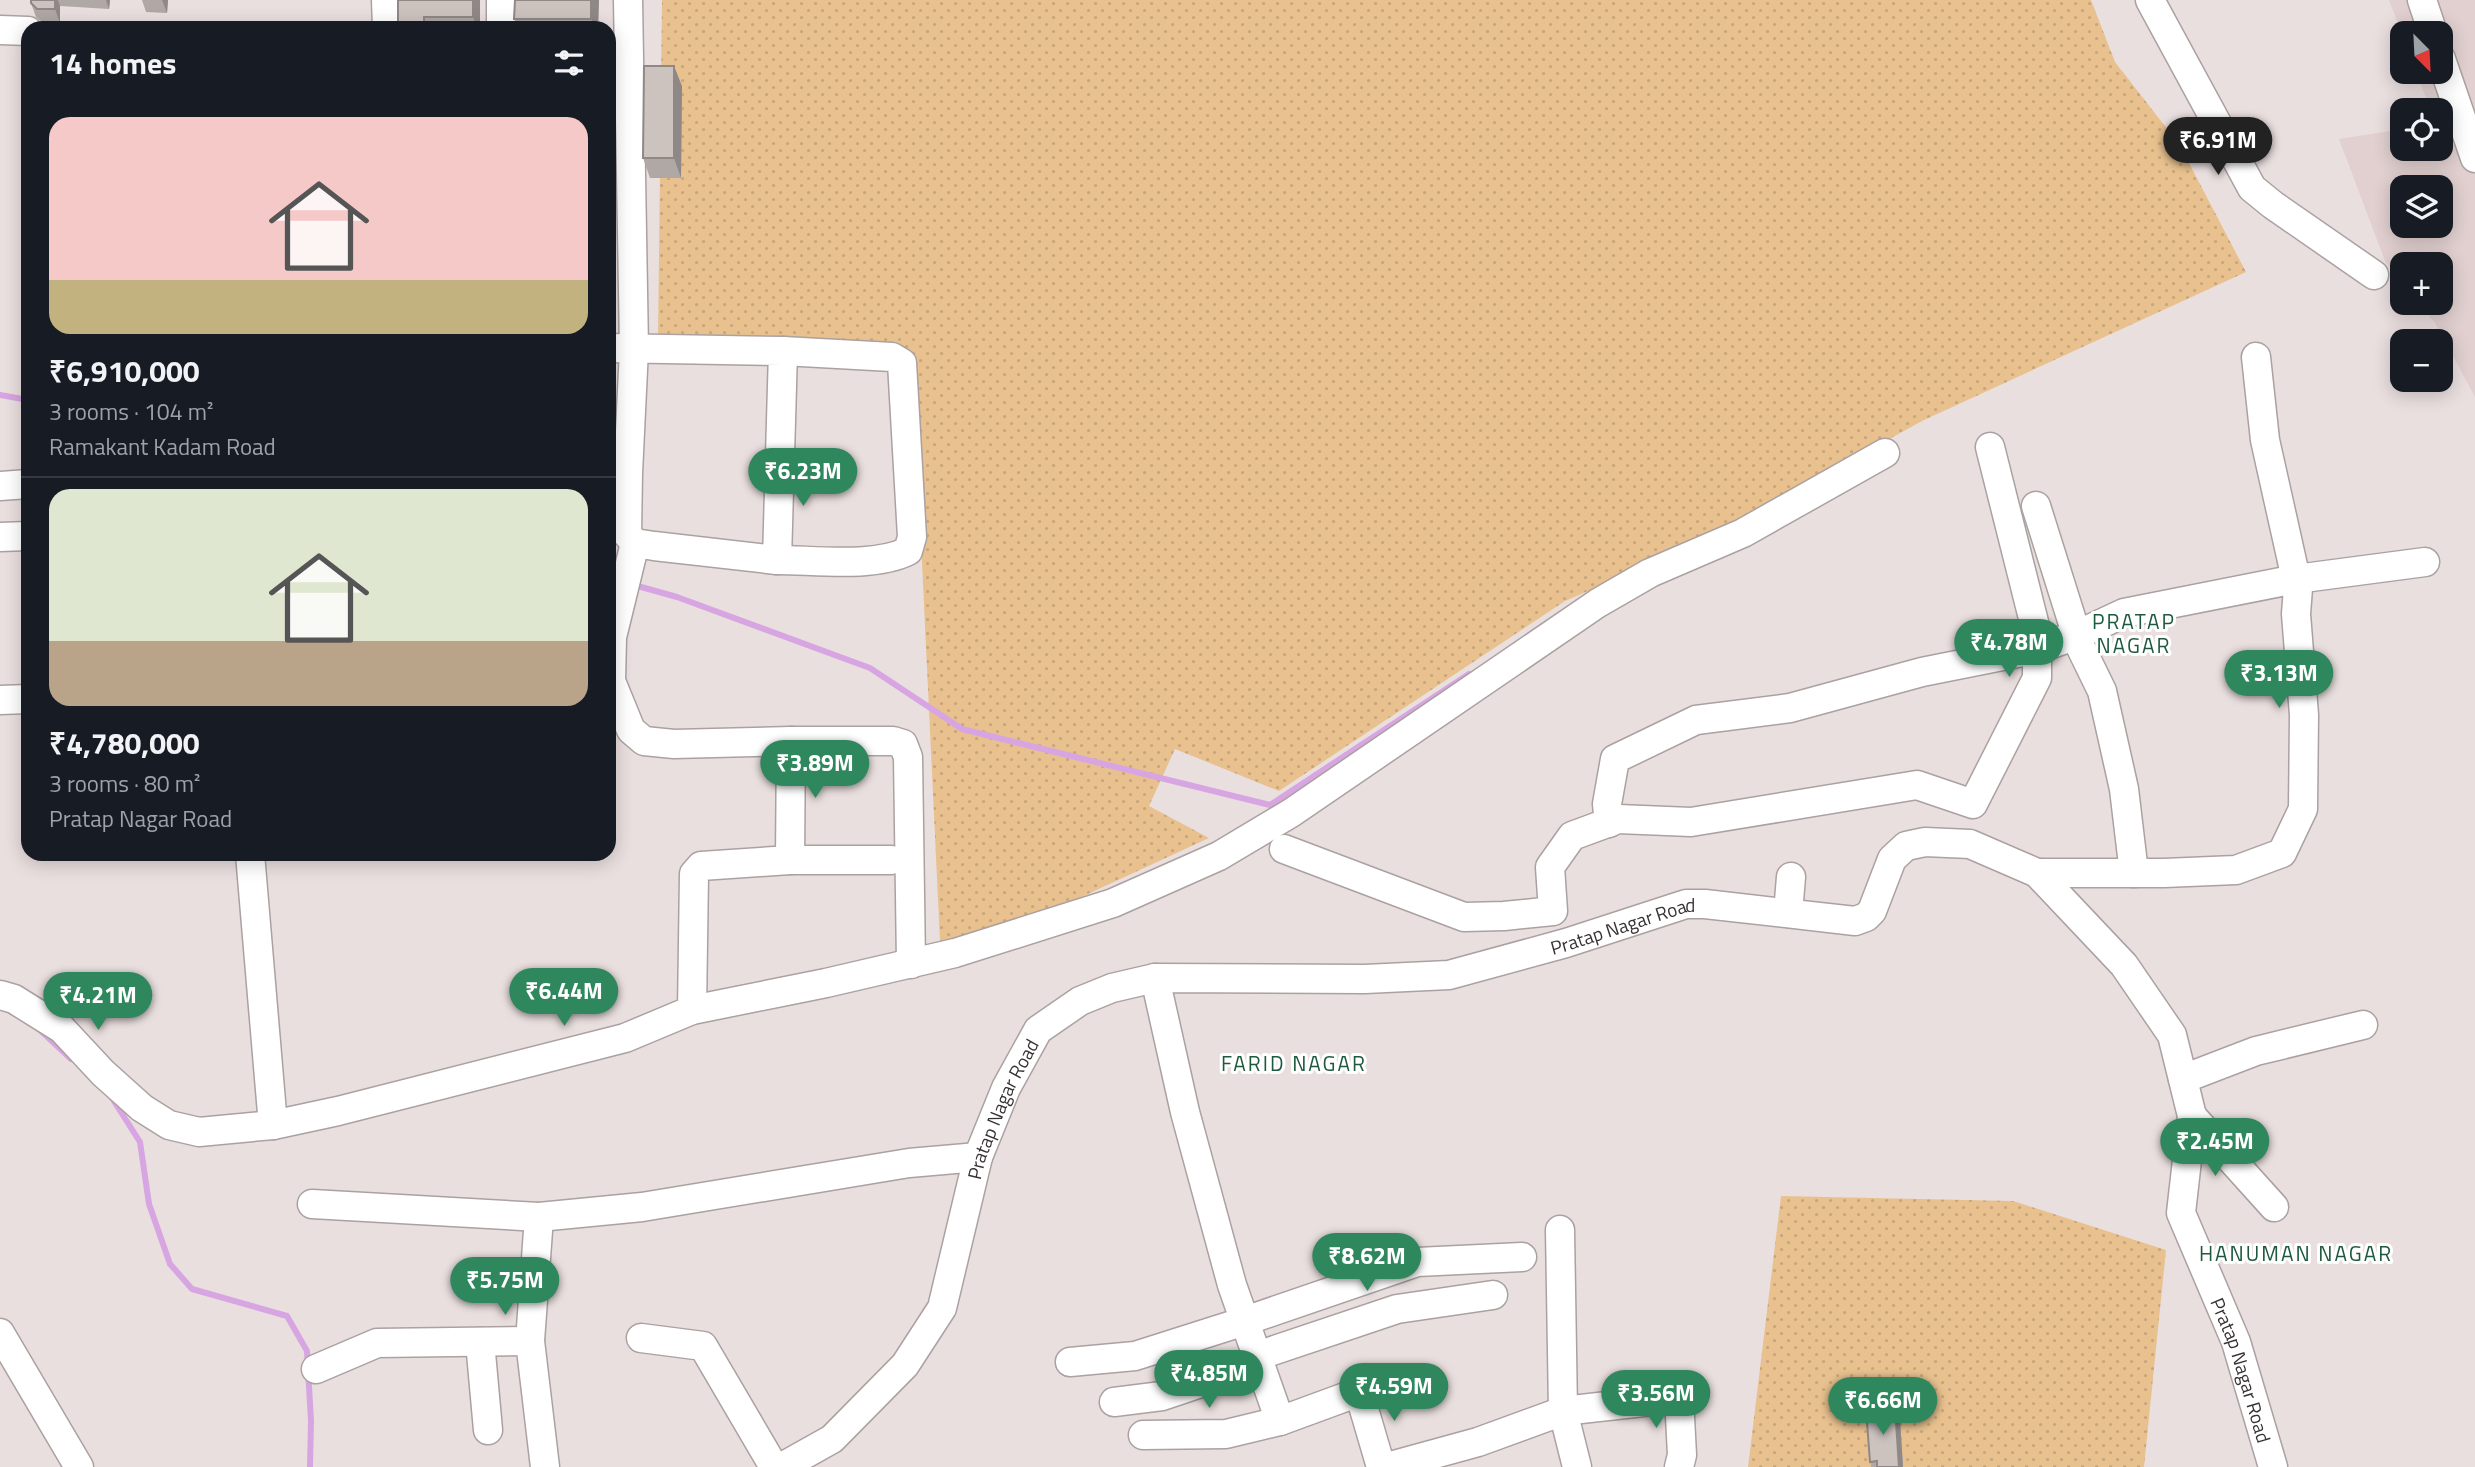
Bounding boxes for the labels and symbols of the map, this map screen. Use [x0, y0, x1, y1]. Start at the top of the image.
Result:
north arrow [2390, 21, 2454, 84]
pin: ₹6.91M [2161, 118, 2275, 177]
pin: ₹6.23M [746, 448, 860, 508]
district label: PRATAP NAGAR [2092, 605, 2176, 661]
pin: ₹4.78M [1952, 620, 2066, 679]
pin: ₹3.13M [2222, 650, 2336, 710]
pin: ₹3.89M [758, 740, 872, 800]
street label: Pratap Nagar Road [1547, 890, 1695, 961]
pin: ₹6.44M [507, 968, 621, 1028]
pin: ₹4.21M [41, 972, 155, 1032]
street label: Pratap Nagar Road [959, 1033, 1045, 1182]
district label: FARID NAGAR [1221, 1047, 1367, 1079]
pin: ₹2.45M [2158, 1118, 2272, 1178]
pin: ₹8.62M [1310, 1234, 1424, 1293]
district label: HANUMAN NAGAR [2199, 1237, 2393, 1269]
pin: ₹5.75M [448, 1258, 562, 1317]
street label: Pratap Nagar Road [2204, 1293, 2279, 1446]
pin: ₹4.85M [1152, 1350, 1266, 1410]
pin: ₹4.59M [1337, 1364, 1451, 1423]
pin: ₹3.56M [1599, 1370, 1713, 1430]
pin: ₹6.66M [1826, 1378, 1940, 1437]

